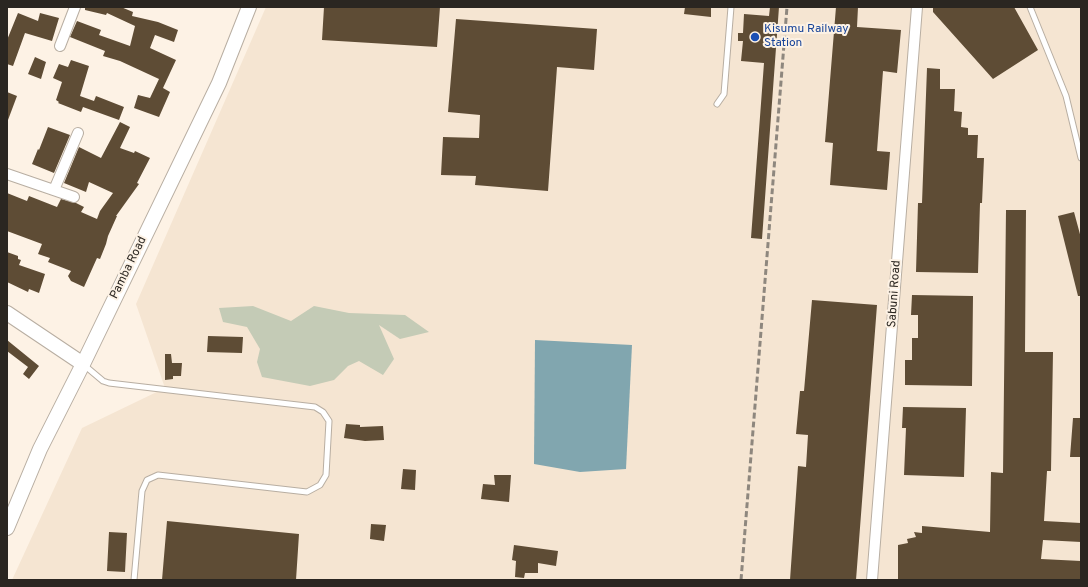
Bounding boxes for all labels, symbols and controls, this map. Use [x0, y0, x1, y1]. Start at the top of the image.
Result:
place label: Kisumu Railway Station [764, 23, 849, 51]
marker: Kisumu Railway Station [749, 31, 761, 43]
street label: Pamba Road [108, 234, 150, 302]
street label: Sabuni Road [885, 260, 905, 328]

